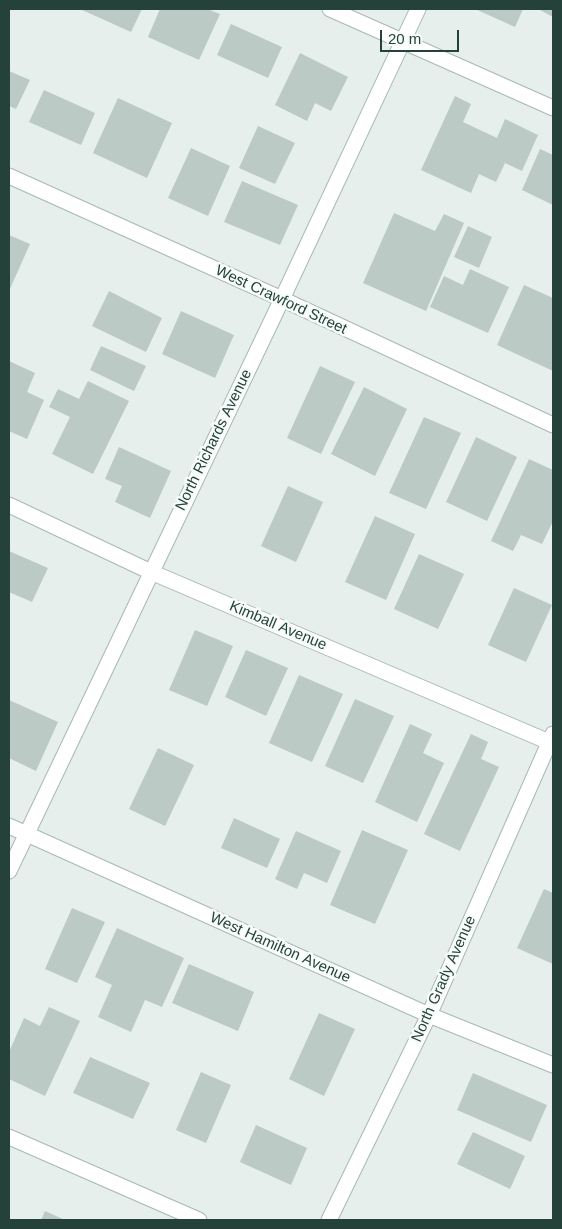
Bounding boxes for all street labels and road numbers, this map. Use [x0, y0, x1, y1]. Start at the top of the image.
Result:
street label: West Crawford Street [212, 262, 350, 338]
street label: North Richards Avenue [172, 366, 256, 514]
street label: Kimball Avenue [227, 597, 329, 655]
street label: West Hamilton Avenue [207, 909, 353, 987]
street label: North Grady Avenue [408, 913, 480, 1045]

